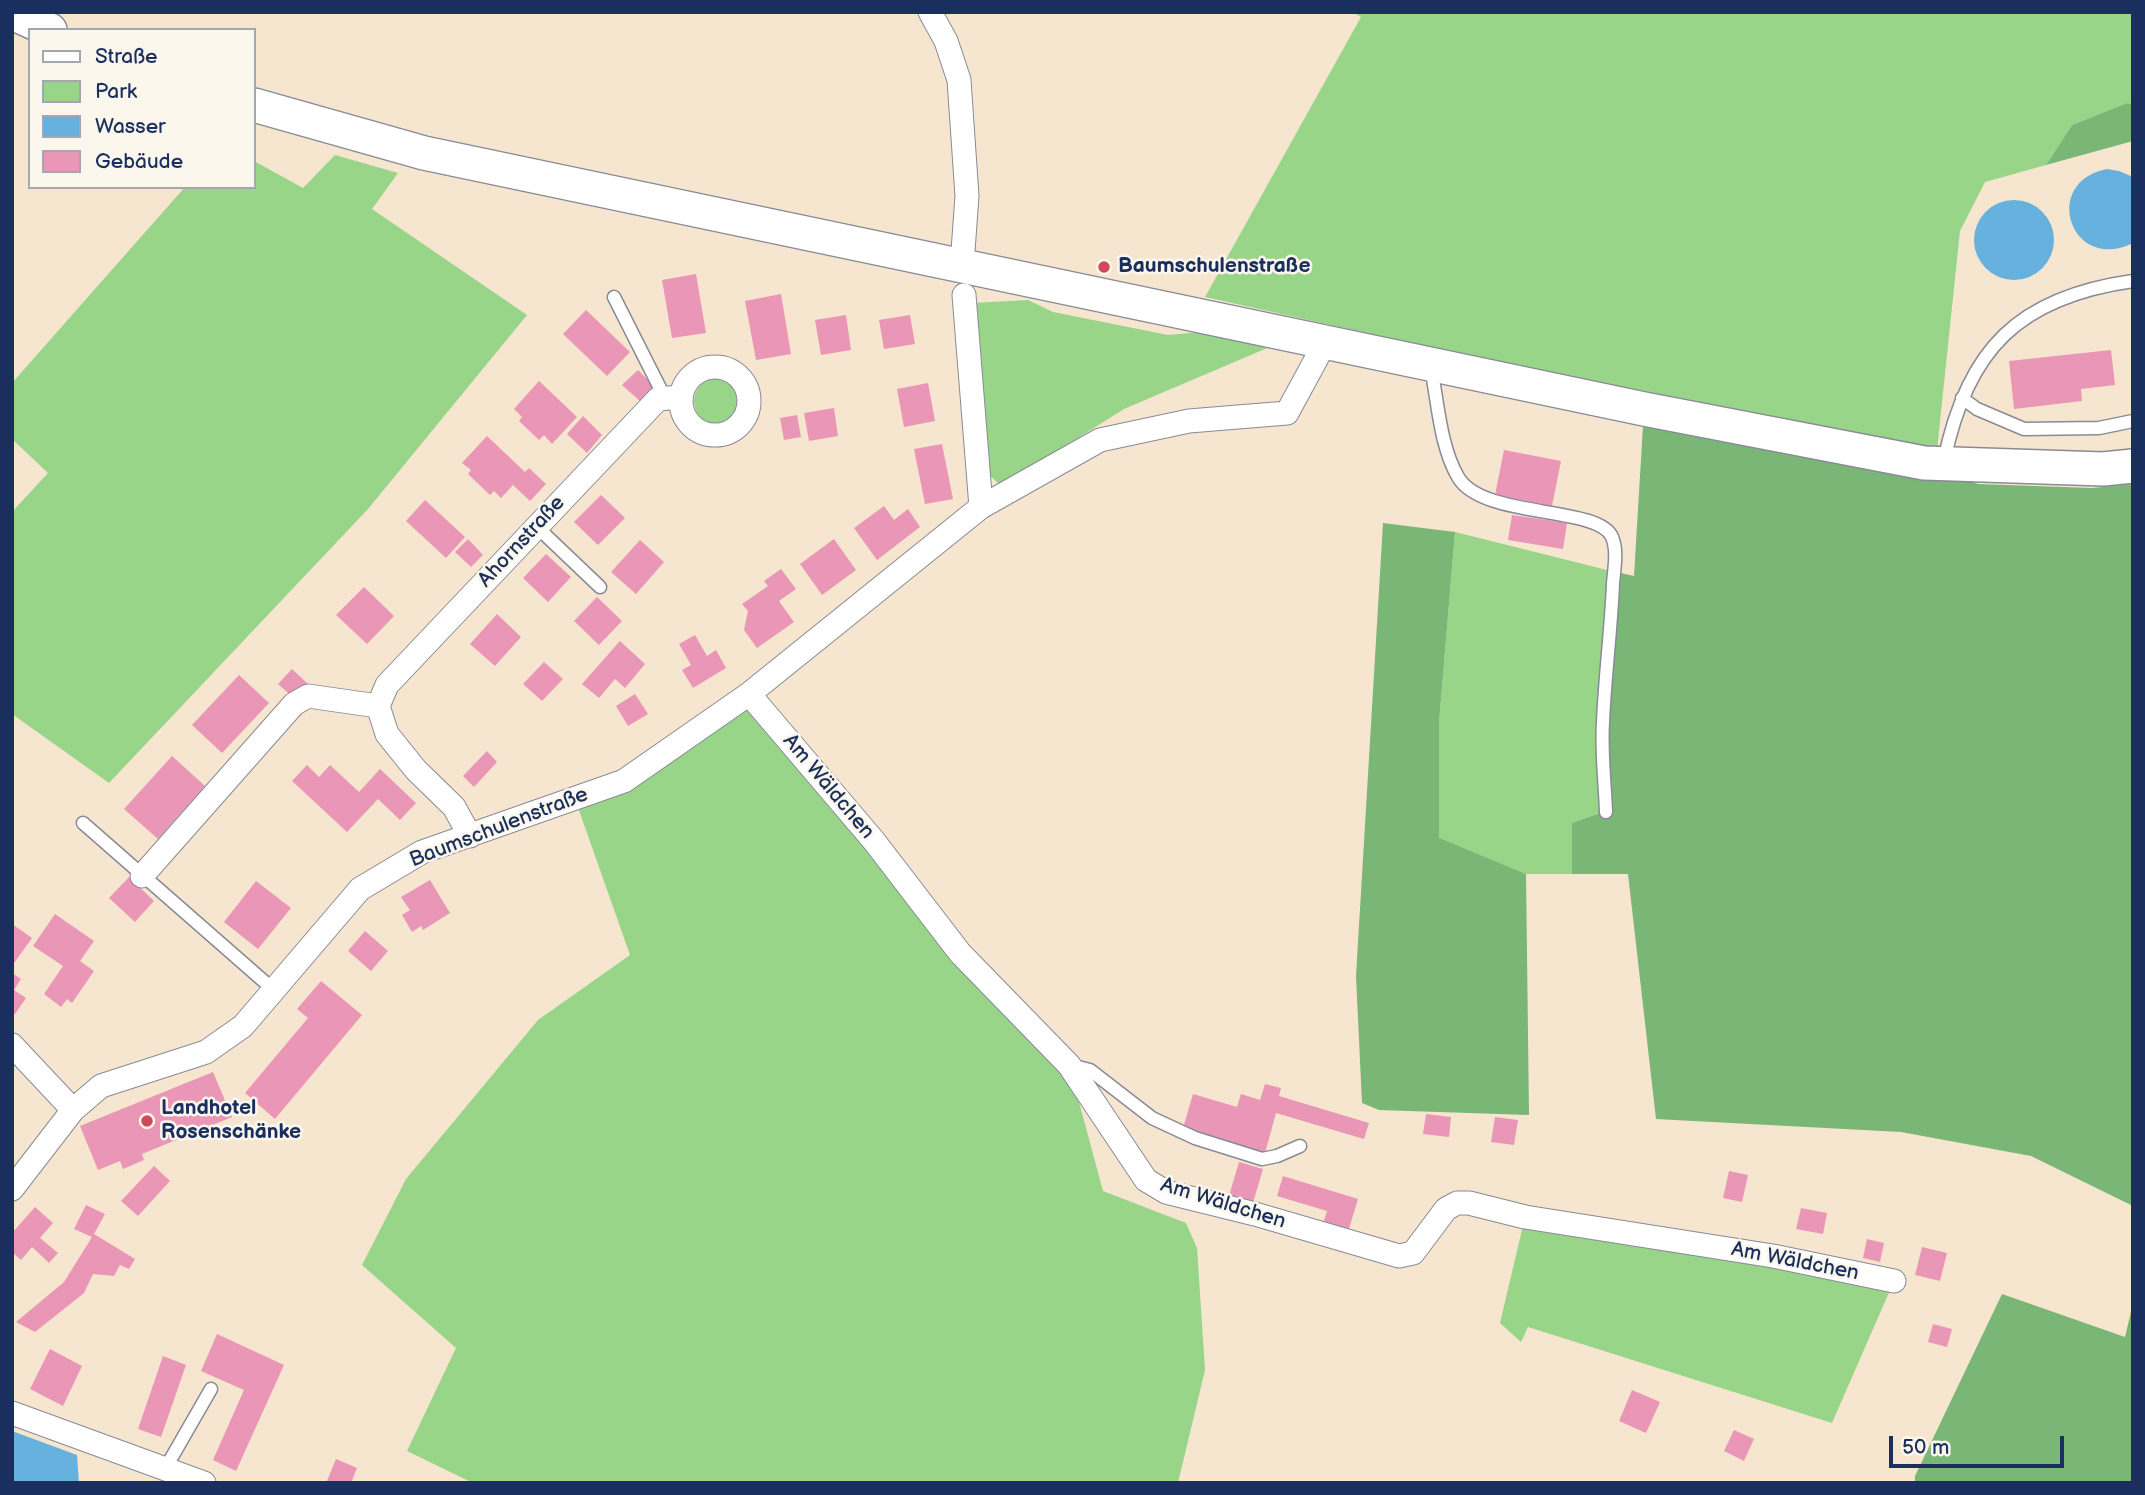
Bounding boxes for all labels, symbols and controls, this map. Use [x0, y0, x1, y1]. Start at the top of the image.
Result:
legend [28, 28, 256, 189]
text: Straße [95, 44, 157, 69]
text: Park [95, 79, 137, 104]
text: Wasser [95, 114, 166, 139]
text: Gebäude [95, 149, 183, 174]
place label: Baumschulenstraße [1118, 254, 1311, 280]
marker: Baumschulenstraße [1096, 259, 1112, 275]
street label: Ahornstraße [473, 491, 571, 593]
street label: Am Wäldchen [777, 729, 879, 845]
street label: Baumschulenstraße [406, 782, 592, 874]
place label: Landhotel Rosenschänke [161, 1096, 301, 1146]
marker: Landhotel Rosenschänke [139, 1113, 155, 1129]
street label: Am Wäldchen [1157, 1173, 1289, 1235]
street label: Am Wäldchen [1729, 1237, 1861, 1287]
scale bar [1893, 1422, 2068, 1466]
text: 50 m [1902, 1435, 1949, 1460]

